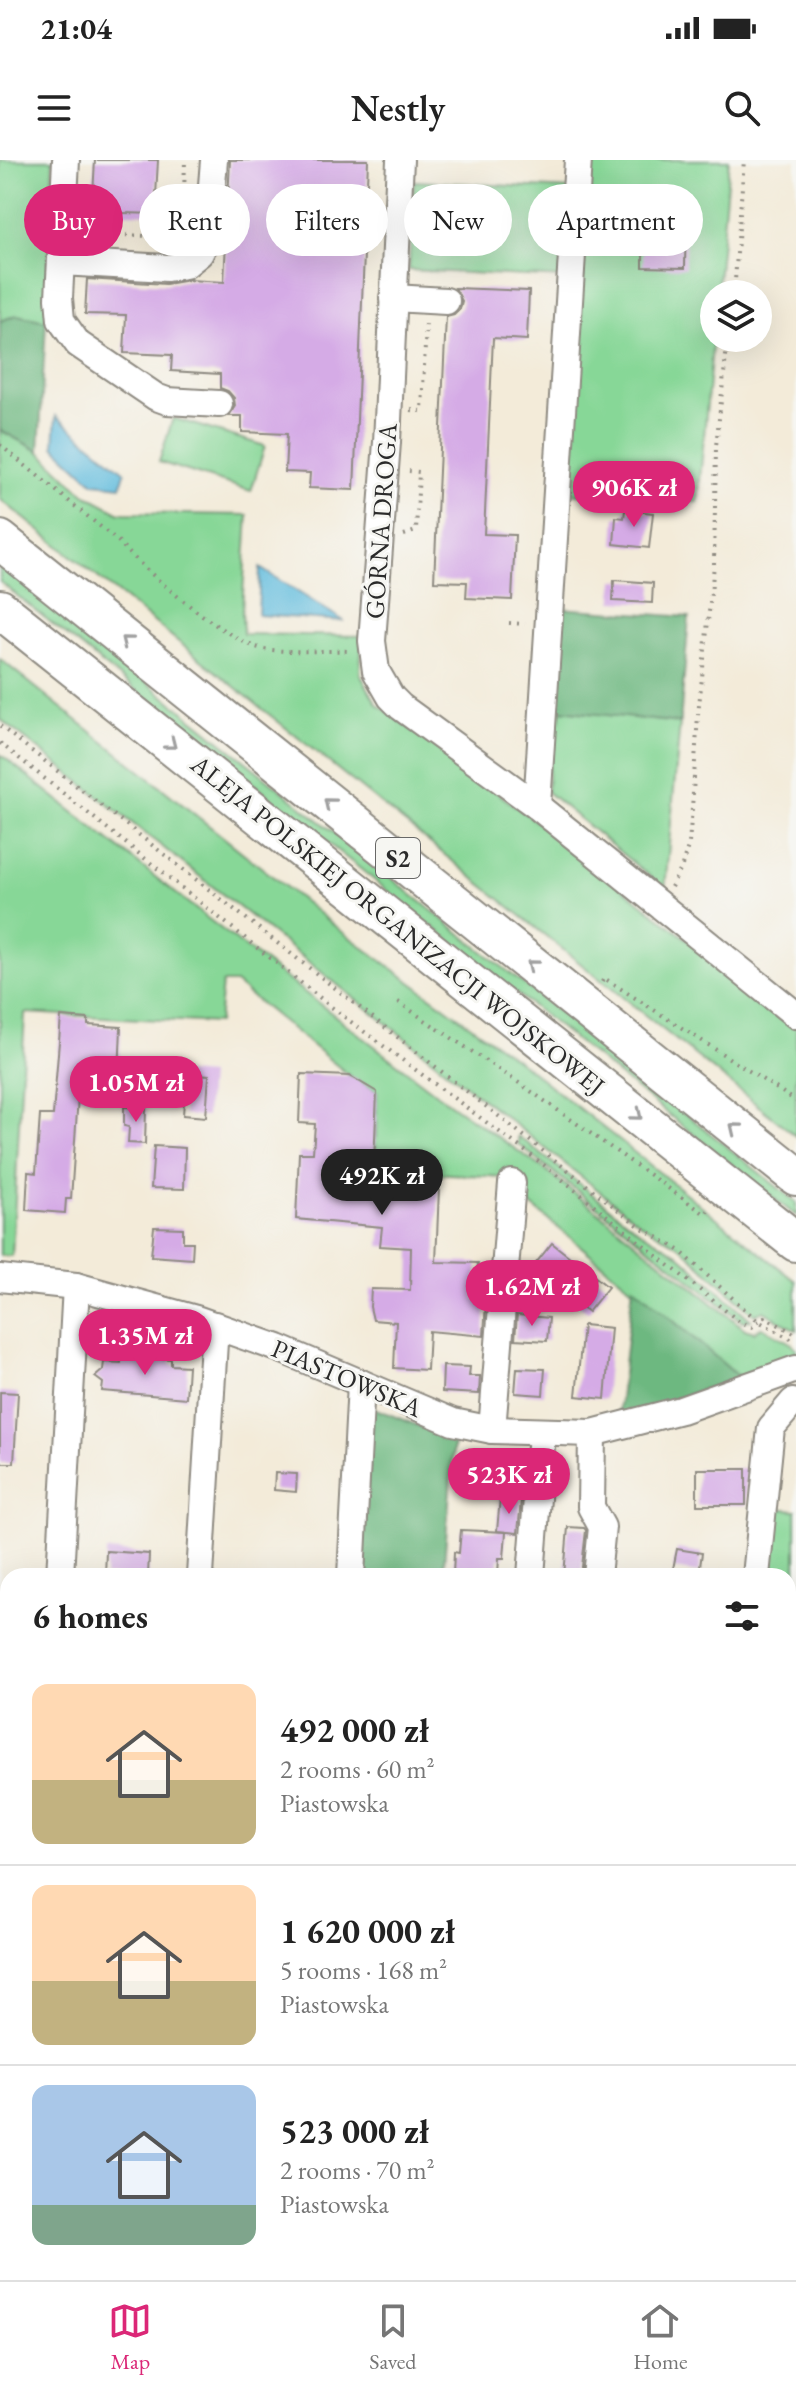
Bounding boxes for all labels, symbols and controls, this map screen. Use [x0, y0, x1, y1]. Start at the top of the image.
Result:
text: 21:04 [40, 9, 112, 48]
text: Nestly [351, 85, 445, 132]
icon: menu [32, 86, 76, 130]
icon: search [720, 86, 764, 130]
chip: Buy [24, 184, 123, 256]
chip: Rent [139, 184, 250, 256]
chip: Filters [266, 184, 388, 256]
chip: New [404, 184, 512, 256]
chip: Apartment [528, 184, 703, 256]
map controls [700, 280, 772, 352]
button: layers [700, 280, 772, 352]
street label: GÓRNA DROGA [357, 421, 405, 620]
pin: 906K zł [560, 461, 708, 529]
text: 906K zł [591, 470, 677, 504]
one-way arrow [120, 636, 135, 650]
one-way arrow [162, 734, 177, 748]
street label: ALEJA POLSKIEJ ORGANIZACJI WOJSKOWEJ [183, 747, 612, 1103]
one-way arrow [324, 798, 338, 813]
road number: S2 [376, 838, 420, 878]
one-way arrow [526, 961, 541, 975]
pin: 1.05M zł [53, 1056, 219, 1124]
text: 1.05M zł [88, 1065, 184, 1099]
one-way arrow [628, 1105, 642, 1120]
one-way arrow [729, 1123, 744, 1137]
pin: 492K zł [308, 1149, 456, 1217]
text: 492K zł [339, 1158, 425, 1192]
pin: 1.62M zł [449, 1260, 615, 1328]
text: 1.62M zł [484, 1269, 580, 1303]
pin: 1.35M zł [62, 1309, 228, 1377]
text: 1.35M zł [97, 1318, 193, 1352]
street label: PIASTOWSKA [267, 1331, 428, 1425]
pin: 523K zł [435, 1448, 583, 1516]
text: 523K zł [466, 1457, 552, 1491]
text: 6 homes [32, 1594, 148, 1638]
icon: filters [720, 1594, 764, 1638]
text: 492 000 zł [280, 1708, 429, 1752]
icon: home [96, 1716, 192, 1812]
text: 2 rooms · 60 m² [280, 1752, 435, 1786]
text: Piastowska [280, 1786, 389, 1820]
text: 1 620 000 zł [280, 1909, 455, 1953]
icon: home [96, 1917, 192, 2013]
text: 5 rooms · 168 m² [280, 1953, 447, 1987]
text: Piastowska [280, 1987, 389, 2021]
text: 523 000 zł [280, 2109, 429, 2153]
icon: home [96, 2117, 192, 2213]
text: 2 rooms · 70 m² [280, 2153, 435, 2187]
text: Piastowska [280, 2187, 389, 2221]
tab: Map [108, 2299, 152, 2376]
tab: Saved [369, 2299, 416, 2376]
tab: Home [633, 2299, 688, 2376]

